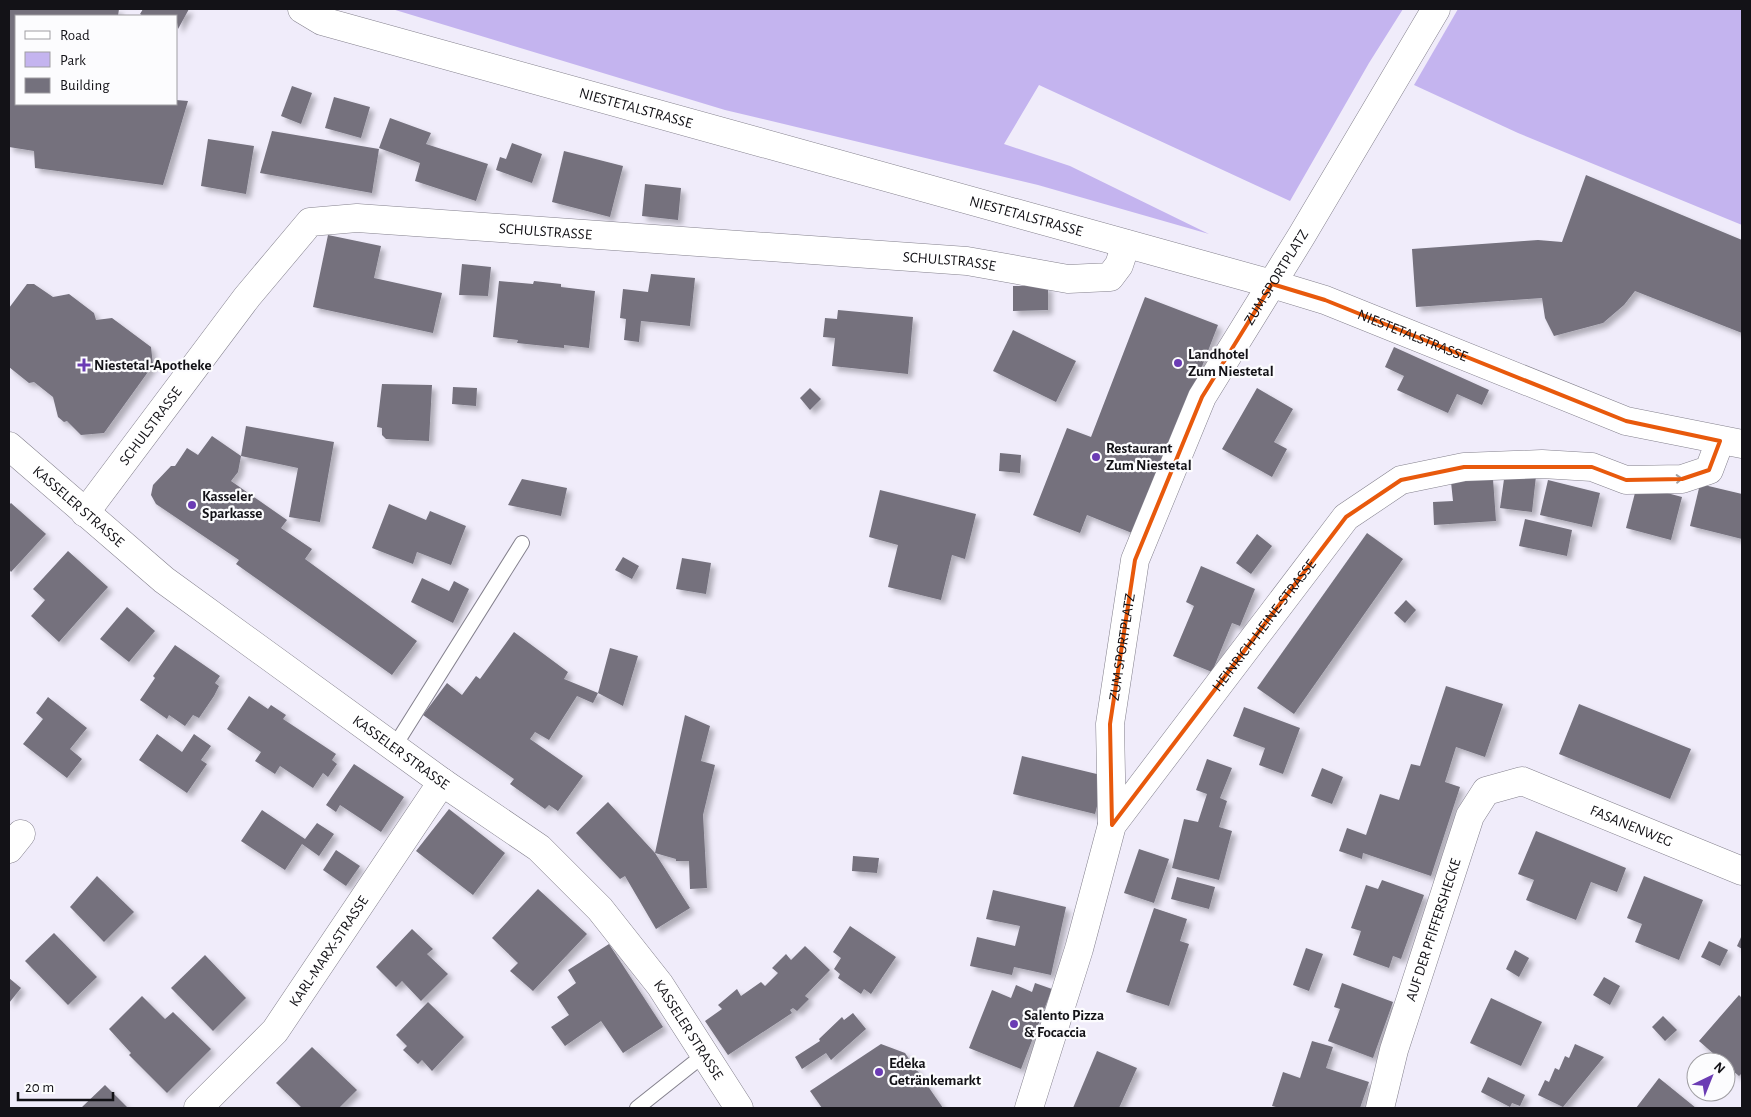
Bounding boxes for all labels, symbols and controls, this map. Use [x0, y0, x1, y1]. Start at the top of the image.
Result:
legend [15, 15, 178, 105]
text: Road [60, 28, 90, 43]
text: Park [60, 53, 86, 68]
text: Building [60, 78, 110, 93]
street label: NIESTETALSTRASSE [577, 85, 694, 131]
street label: NIESTETALSTRASSE [968, 193, 1085, 239]
street label: SCHULSTRASSE [498, 221, 593, 242]
street label: ZUM SPORTPLATZ [1241, 227, 1311, 327]
street label: SCHULSTRASSE [902, 249, 997, 273]
street label: NIESTETALSTRASSE [1356, 306, 1470, 364]
place label: Landhotel Zum Niestetal [1188, 347, 1274, 379]
marker: Landhotel Zum Niestetal [1172, 357, 1184, 369]
place label: Niestetal-Apotheke [94, 358, 212, 373]
marker: Niestetal-Apotheke [78, 359, 90, 371]
street label: SCHULSTRASSE [116, 384, 184, 468]
place label: Restaurant Zum Niestetal [1106, 441, 1192, 473]
marker: Restaurant Zum Niestetal [1090, 451, 1102, 463]
street label: KASSELER STRASSE [30, 463, 127, 550]
one-way arrow [1667, 474, 1683, 483]
place label: Kasseler Sparkasse [202, 489, 262, 521]
marker: Kasseler Sparkasse [186, 499, 198, 511]
street label: HEINRICH-HEINE-STRASSE [1209, 556, 1319, 694]
street label: ZUM SPORTPLATZ [1106, 592, 1137, 702]
street label: KASSELER STRASSE [350, 712, 452, 792]
street label: FASANENWEG [1588, 802, 1675, 849]
street label: AUF DER PFIFFERSHECKE [1403, 857, 1463, 1003]
street label: KARL-MARX-STRASSE [286, 893, 371, 1009]
street label: KASSELER STRASSE [651, 977, 726, 1082]
place label: Salento Pizza & Focaccia [1024, 1008, 1104, 1040]
marker: Salento Pizza & Focaccia [1008, 1018, 1020, 1030]
north arrow [1686, 1052, 1736, 1102]
place label: Edeka Getränkemarkt [889, 1056, 981, 1088]
text: N [1711, 1060, 1728, 1077]
marker: Edeka Getränkemarkt [873, 1066, 885, 1078]
scale bar [18, 1070, 112, 1102]
text: 20 m [25, 1080, 54, 1095]

